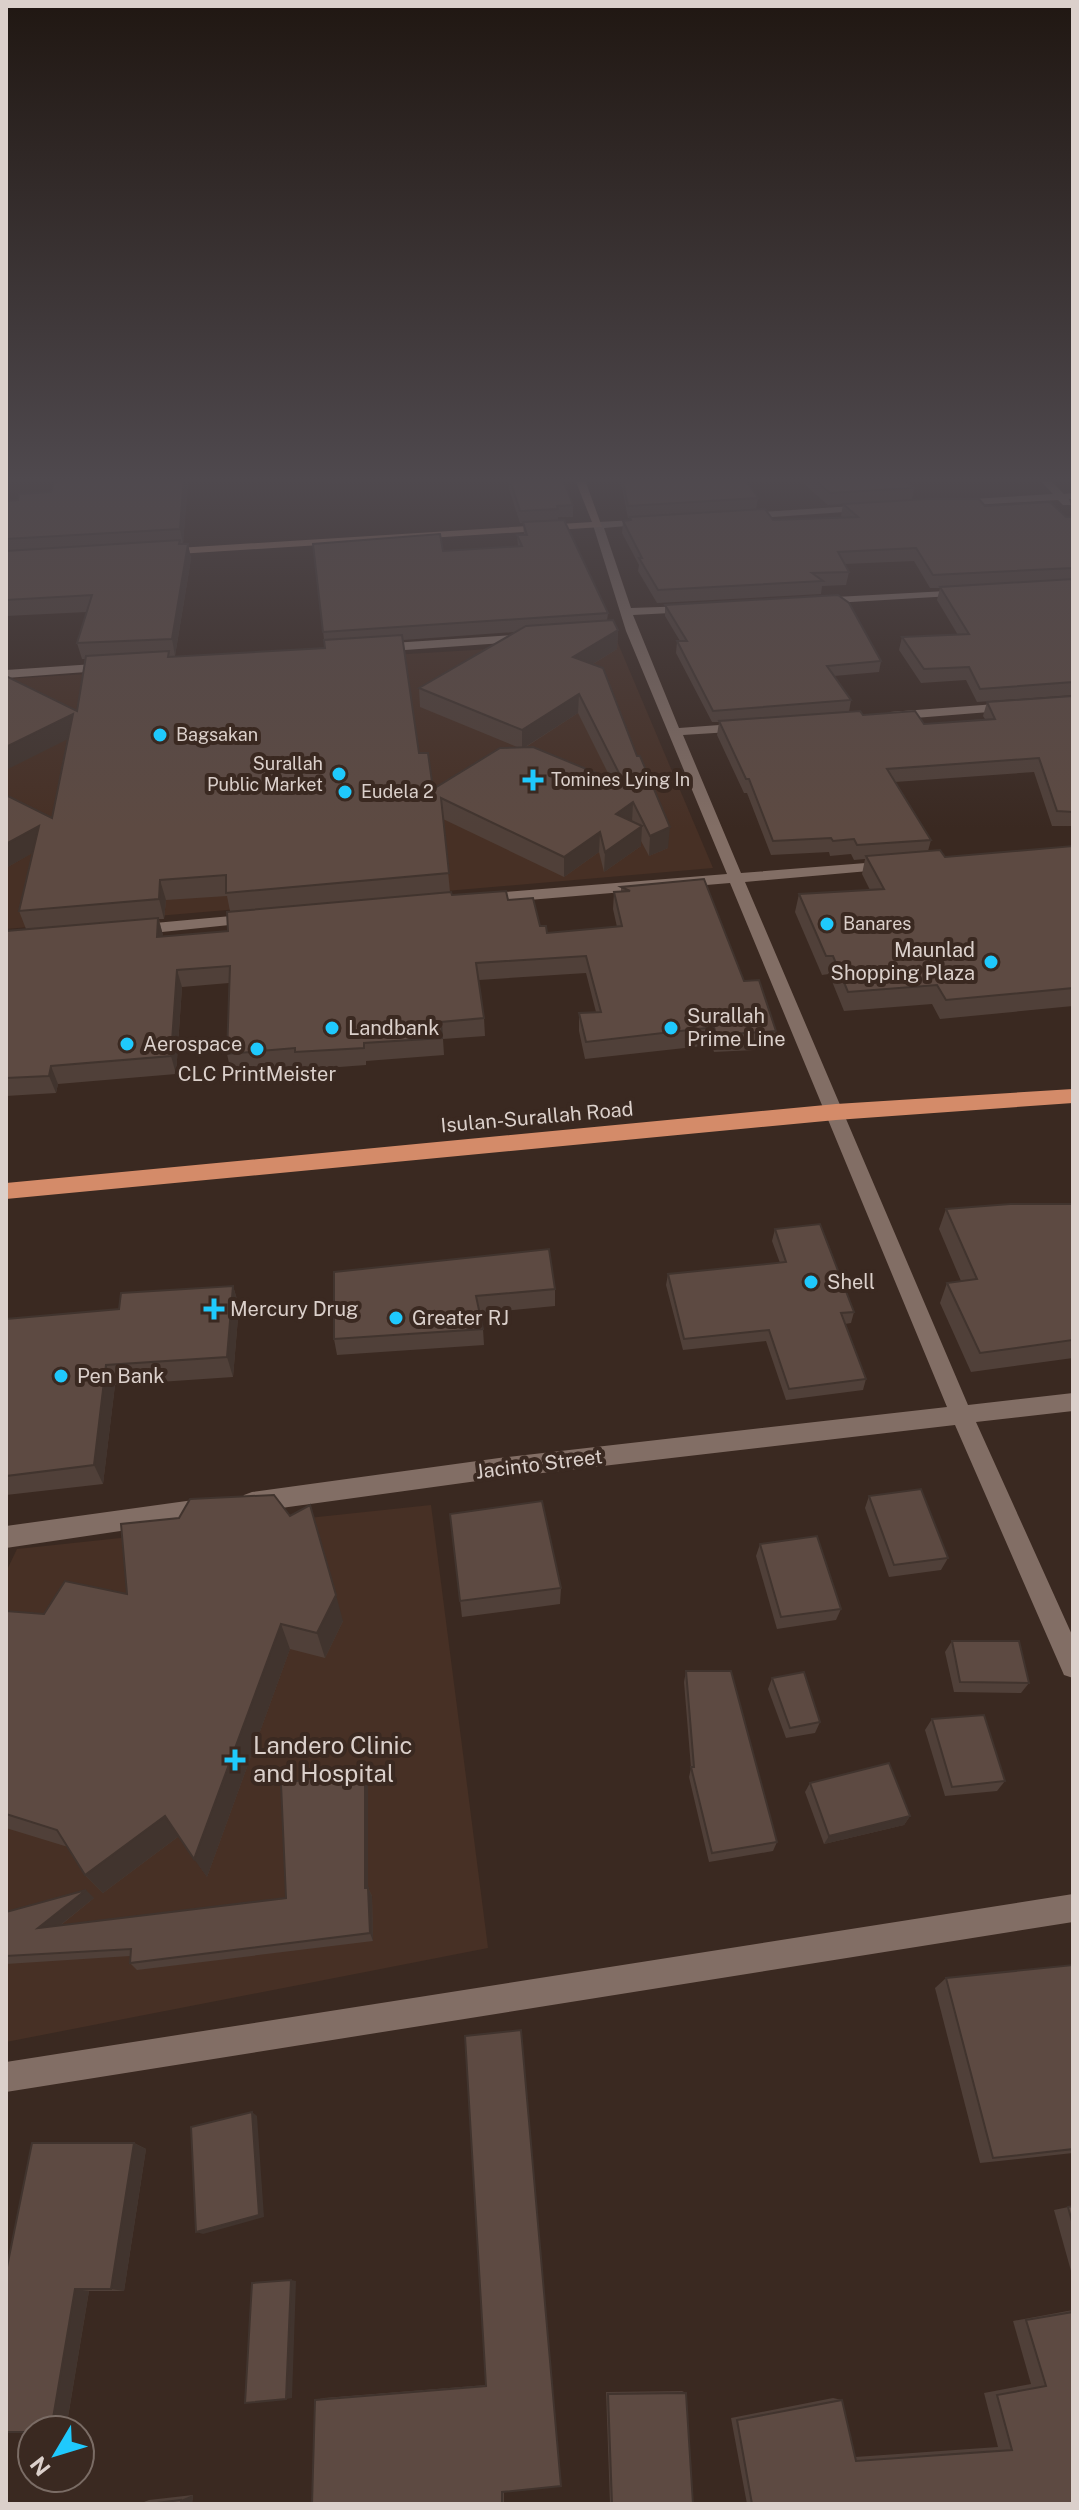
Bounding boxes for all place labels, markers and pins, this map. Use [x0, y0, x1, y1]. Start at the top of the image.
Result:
place label: Bagsakan [176, 724, 258, 745]
marker: Bagsakan [151, 726, 169, 744]
place label: Surallah Public Market [207, 753, 323, 795]
marker: Surallah Public Market [330, 765, 348, 783]
marker: Tomines Lying In [522, 769, 544, 791]
place label: Tomines Lying In [551, 769, 690, 790]
place label: Eudela 2 [361, 781, 434, 802]
marker: Eudela 2 [336, 783, 354, 801]
place label: Banares [843, 913, 911, 934]
marker: Banares [818, 915, 836, 933]
place label: Maunlad Shopping Plaza [831, 938, 975, 985]
marker: Maunlad Shopping Plaza [982, 953, 1000, 971]
place label: Surallah Prime Line [687, 1004, 786, 1051]
place label: Landbank [348, 1016, 440, 1040]
marker: Landbank [323, 1019, 341, 1037]
marker: Surallah Prime Line [662, 1019, 680, 1037]
place label: Aerospace [143, 1032, 242, 1056]
marker: Aerospace [118, 1035, 136, 1053]
marker: CLC PrintMeister [248, 1040, 266, 1058]
place label: CLC PrintMeister [178, 1062, 336, 1086]
place label: Shell [827, 1270, 875, 1294]
marker: Shell [802, 1273, 820, 1291]
place label: Mercury Drug [230, 1297, 358, 1321]
marker: Mercury Drug [205, 1300, 223, 1318]
place label: Greater RJ [412, 1306, 509, 1330]
marker: Greater RJ [387, 1309, 405, 1327]
place label: Pen Bank [77, 1364, 165, 1388]
marker: Pen Bank [52, 1367, 70, 1385]
place label: Landero Clinic and Hospital [253, 1731, 413, 1787]
marker: Landero Clinic and Hospital [224, 1749, 246, 1771]

